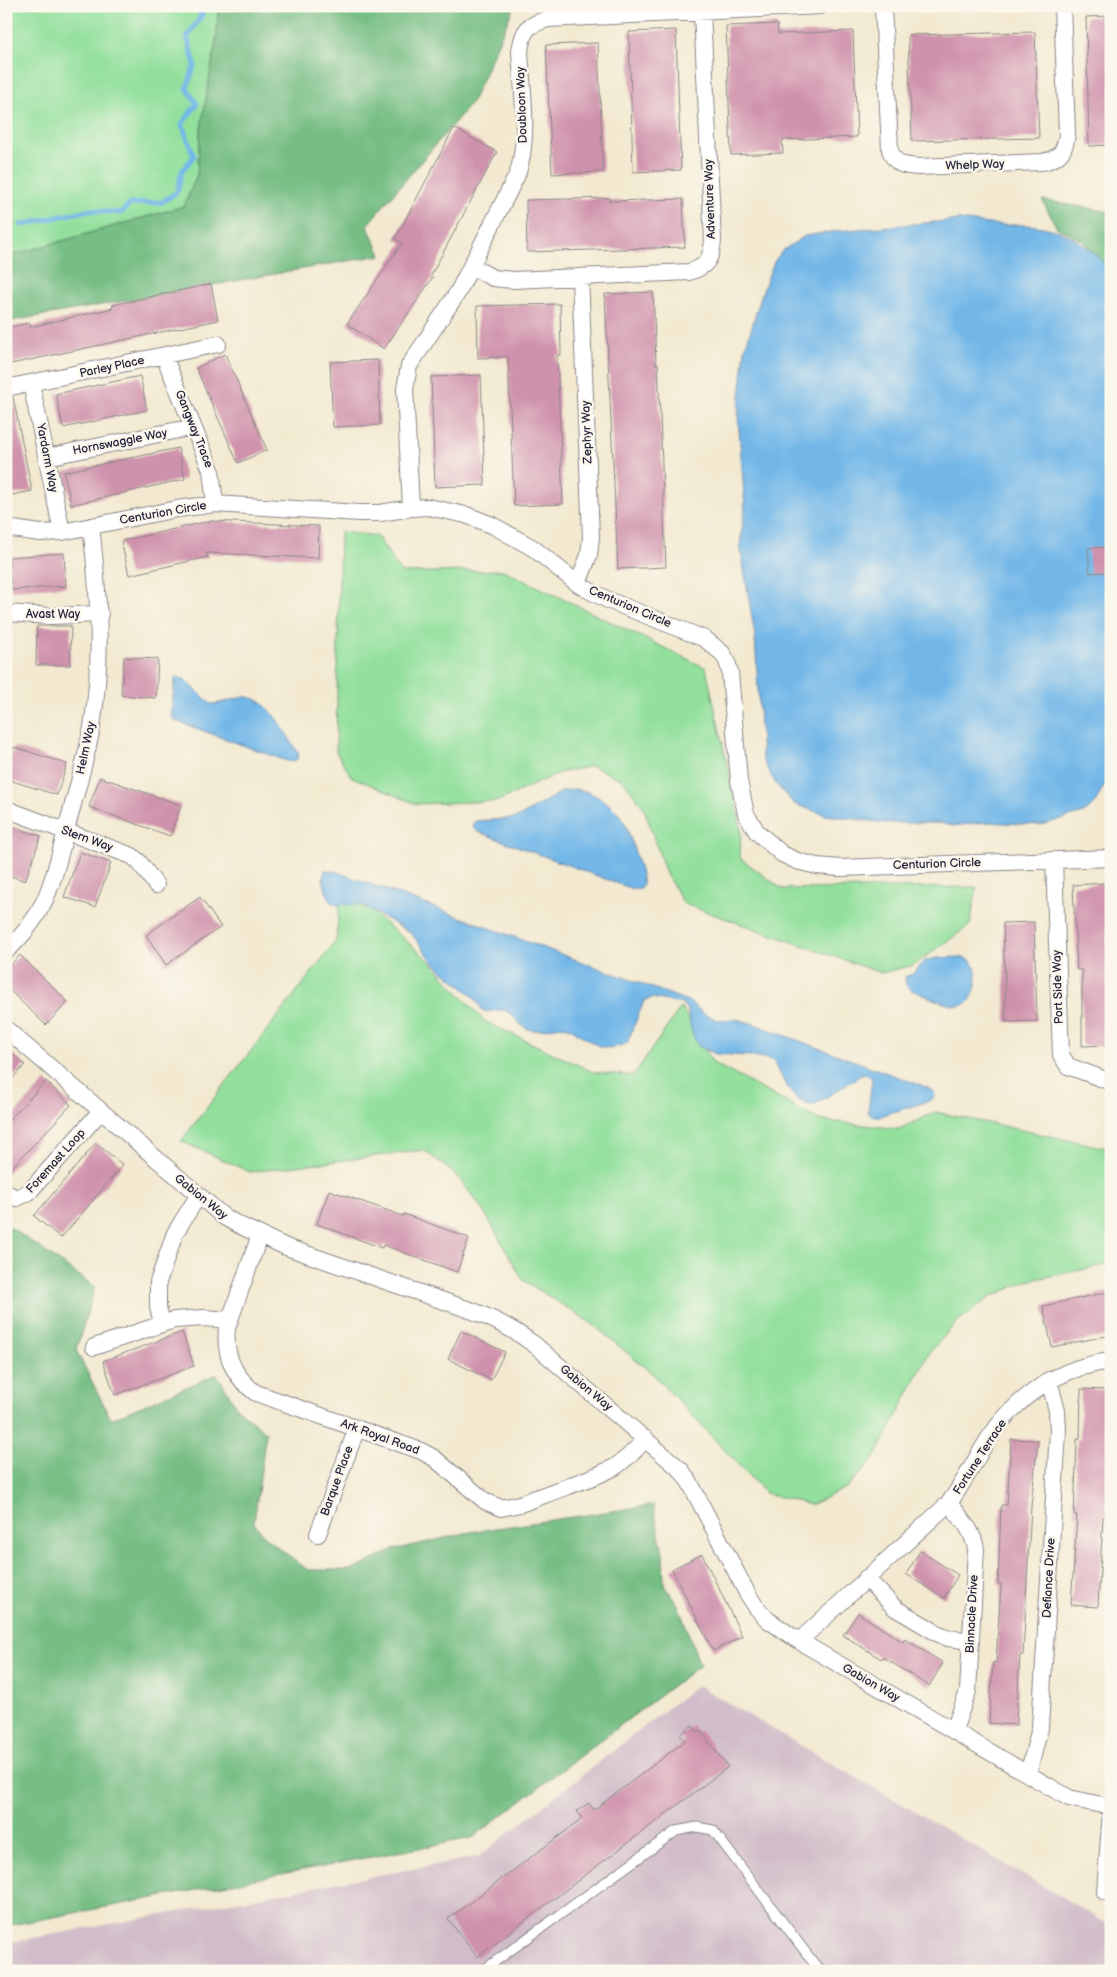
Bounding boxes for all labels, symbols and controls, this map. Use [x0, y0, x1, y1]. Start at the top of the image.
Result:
street label: Doubloon Way [513, 66, 531, 144]
street label: Whelp Way [945, 156, 1005, 174]
street label: Adventure Way [701, 158, 719, 239]
street label: Parley Place [78, 353, 146, 381]
street label: Gangway Trace [172, 388, 216, 470]
street label: Zephyr Way [578, 400, 596, 465]
street label: Yardarm Way [33, 421, 61, 494]
street label: Hornswaggle Way [71, 425, 169, 459]
street label: Centurion Circle [118, 498, 208, 528]
street label: Centurion Circle [586, 583, 674, 631]
street label: Avast Way [26, 607, 81, 622]
street label: Helm Way [73, 720, 99, 776]
street label: Stern Way [59, 823, 115, 855]
street label: Centurion Circle [893, 855, 981, 873]
street label: Port Side Way [1049, 949, 1067, 1024]
street label: Foremast Loop [23, 1126, 89, 1196]
street label: Gabion Way [171, 1171, 231, 1223]
street label: Gabion Way [557, 1362, 616, 1415]
street label: Ark Royal Road [339, 1416, 422, 1458]
street label: Fortune Terrace [950, 1416, 1010, 1498]
street label: Barque Place [317, 1444, 357, 1518]
street label: Defiance Drive [1039, 1538, 1059, 1618]
street label: Binnacle Drive [962, 1574, 982, 1654]
street label: Gabion Way [839, 1660, 903, 1706]

